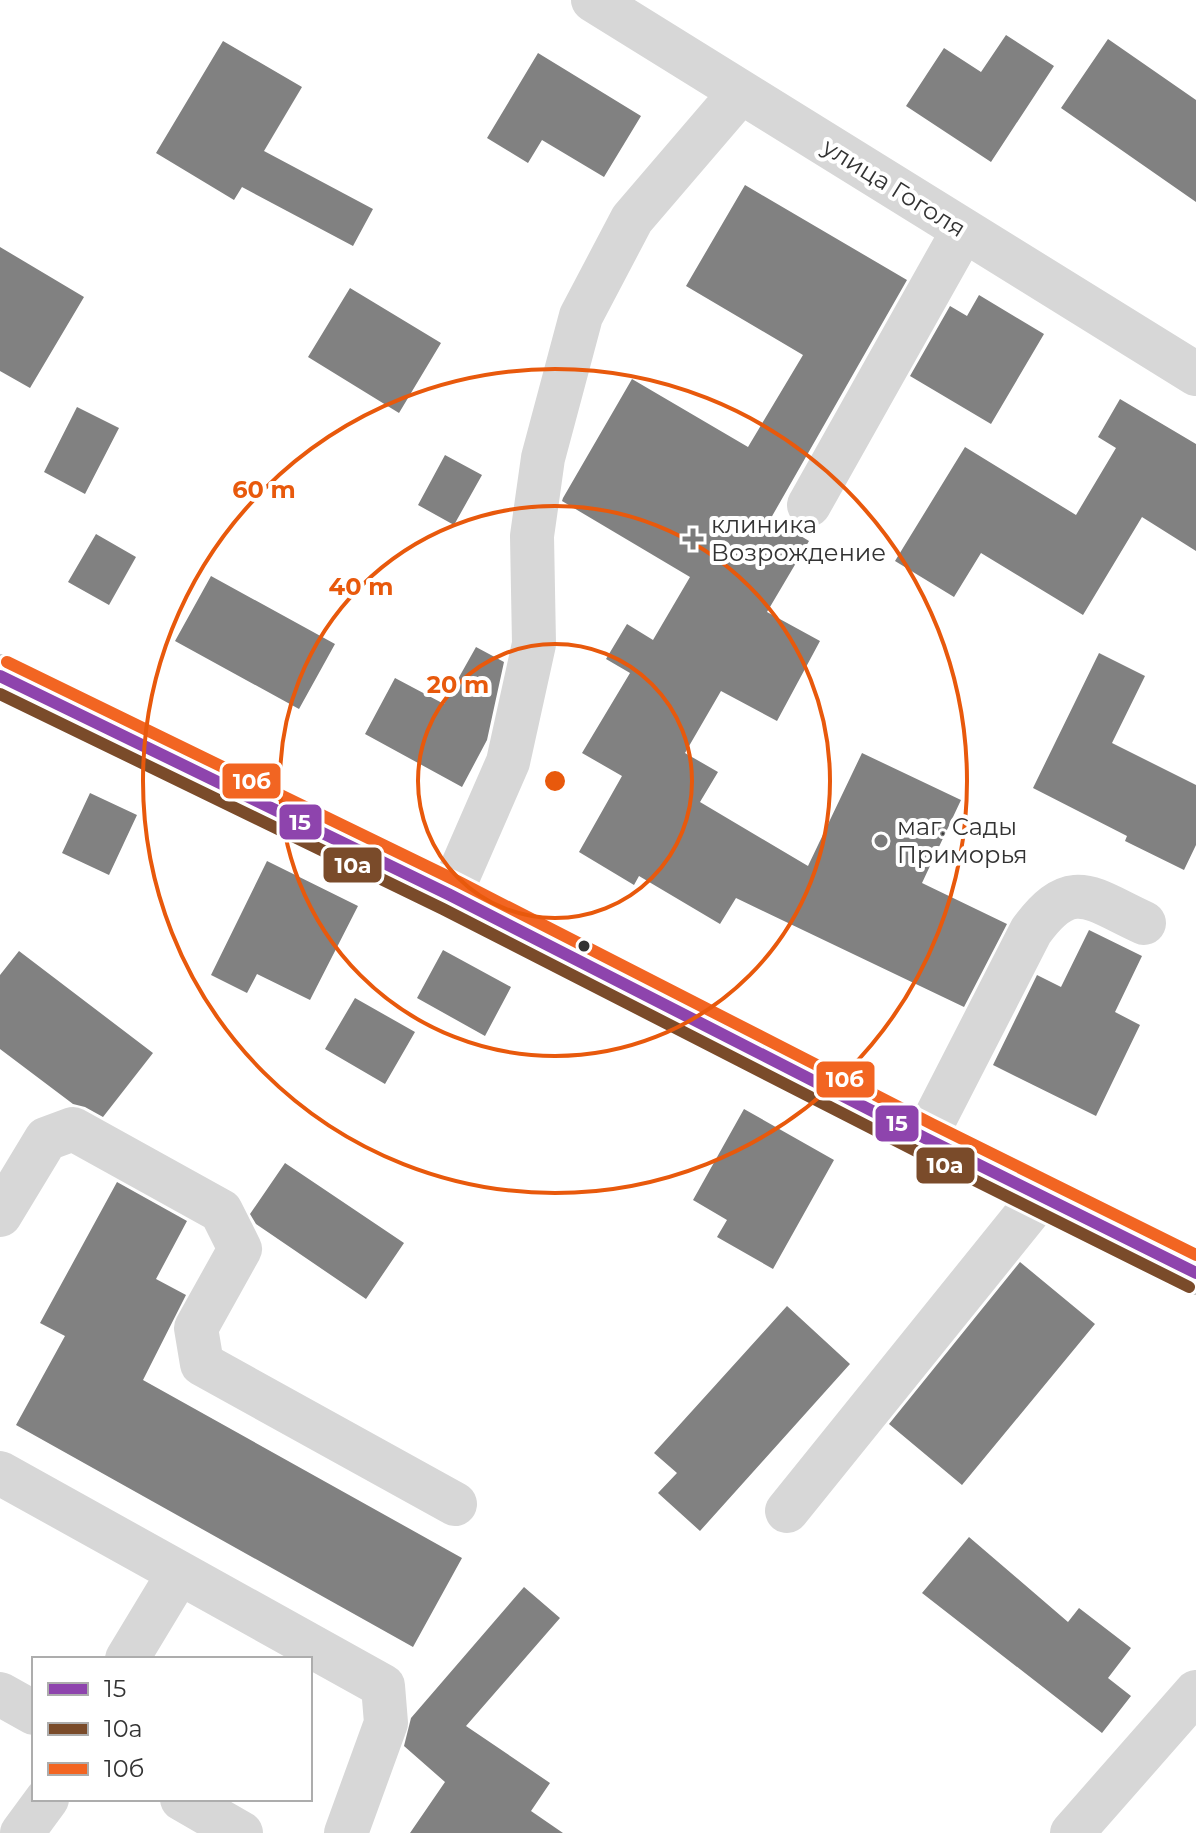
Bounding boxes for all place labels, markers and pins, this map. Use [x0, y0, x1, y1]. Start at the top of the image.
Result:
place label: клиника Возрождение [711, 510, 886, 567]
marker: клиника Возрождение [682, 528, 704, 550]
centre of rings [541, 767, 569, 795]
place label: маг. Сады Приморья [897, 812, 1028, 869]
marker: маг. Сады Приморья [872, 832, 890, 850]
unlabelled marker [576, 938, 592, 954]

